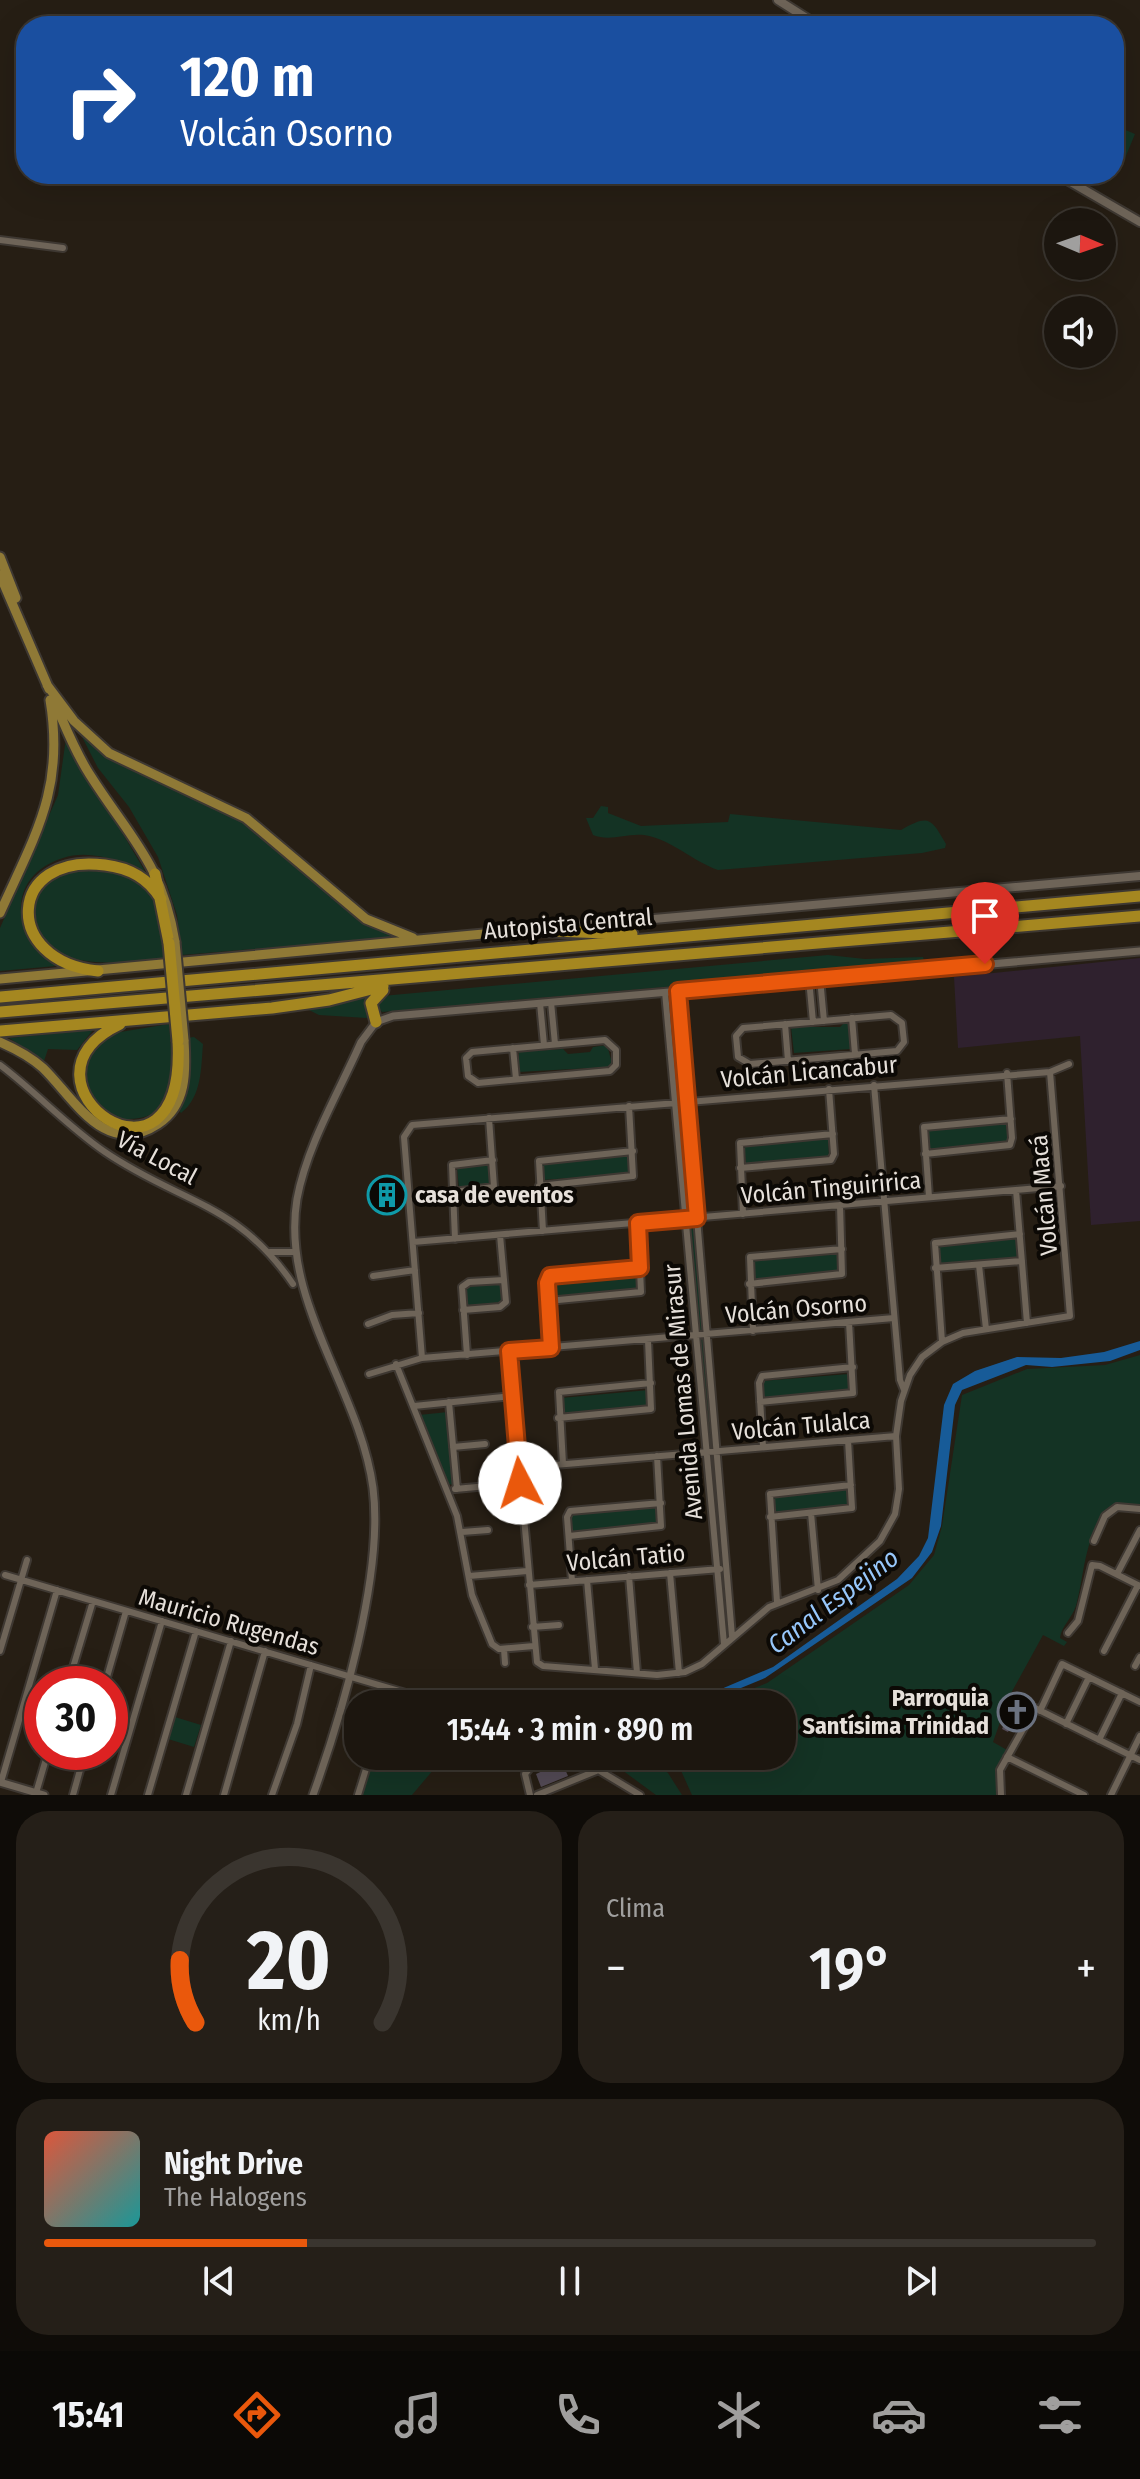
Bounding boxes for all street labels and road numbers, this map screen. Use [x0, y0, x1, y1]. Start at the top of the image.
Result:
street label: Autopista Central [483, 903, 653, 945]
street label: Volcán Licancabur [720, 1050, 899, 1094]
street label: Vía Local [112, 1125, 202, 1191]
street label: Volcán Macá [1025, 1133, 1063, 1257]
street label: Volcán Tinguiririca [740, 1166, 922, 1210]
street label: Avenida Lomas de Mirasur [658, 1262, 708, 1521]
street label: Volcán Osorno [724, 1289, 868, 1329]
street label: Volcán Tulalca [731, 1406, 871, 1446]
street label: Volcán Tatio [566, 1539, 686, 1577]
street label: Mauricio Rugendas [136, 1583, 322, 1661]

